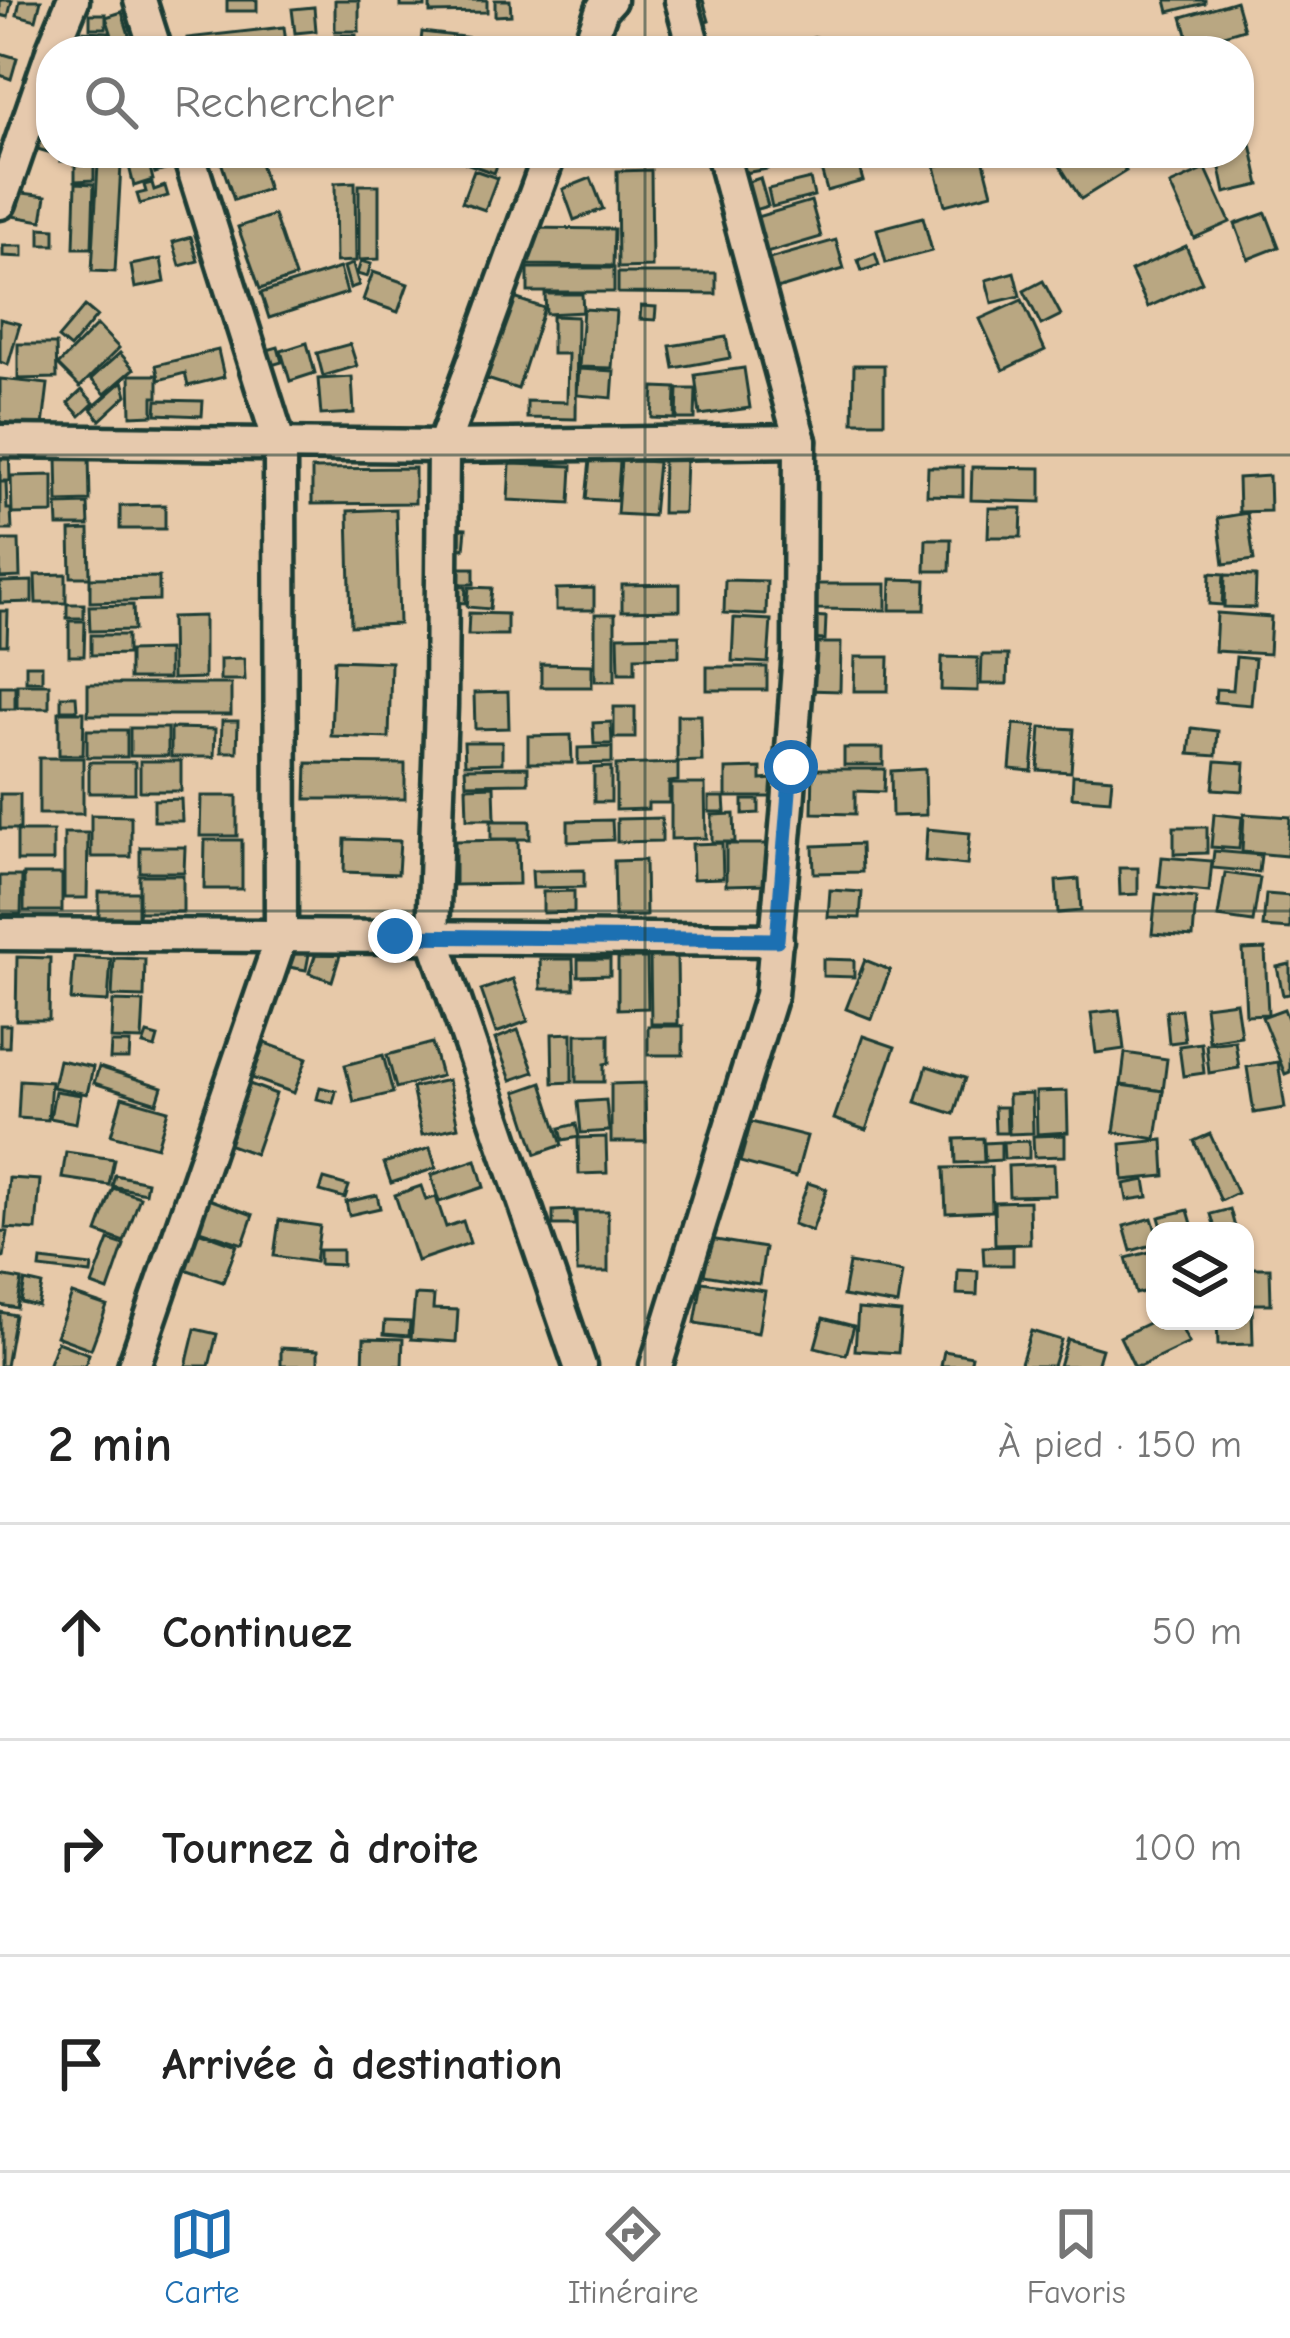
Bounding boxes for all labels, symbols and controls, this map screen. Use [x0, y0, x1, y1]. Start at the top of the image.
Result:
search box [36, 36, 1254, 168]
icon: search [78, 69, 144, 135]
text: Rechercher [174, 76, 394, 128]
route start [764, 740, 818, 794]
route end [368, 909, 422, 963]
map controls [1146, 1222, 1254, 1330]
button: layers [1146, 1222, 1254, 1330]
text: 2 min [48, 1415, 172, 1474]
text: À pied · 150 m [998, 1422, 1242, 1467]
icon: ahead [48, 1599, 114, 1665]
text: Continuez [162, 1606, 352, 1658]
text: 50 m [1152, 1609, 1242, 1654]
icon: right [48, 1815, 114, 1881]
text: Tournez à droite [162, 1822, 478, 1874]
text: 100 m [1134, 1825, 1242, 1870]
icon: arrive [48, 2031, 114, 2097]
text: Arrivée à destination [162, 2038, 563, 2090]
tab: Carte [164, 2201, 240, 2311]
tab: Itinéraire [568, 2201, 698, 2311]
tab: Favoris [1027, 2201, 1126, 2311]

